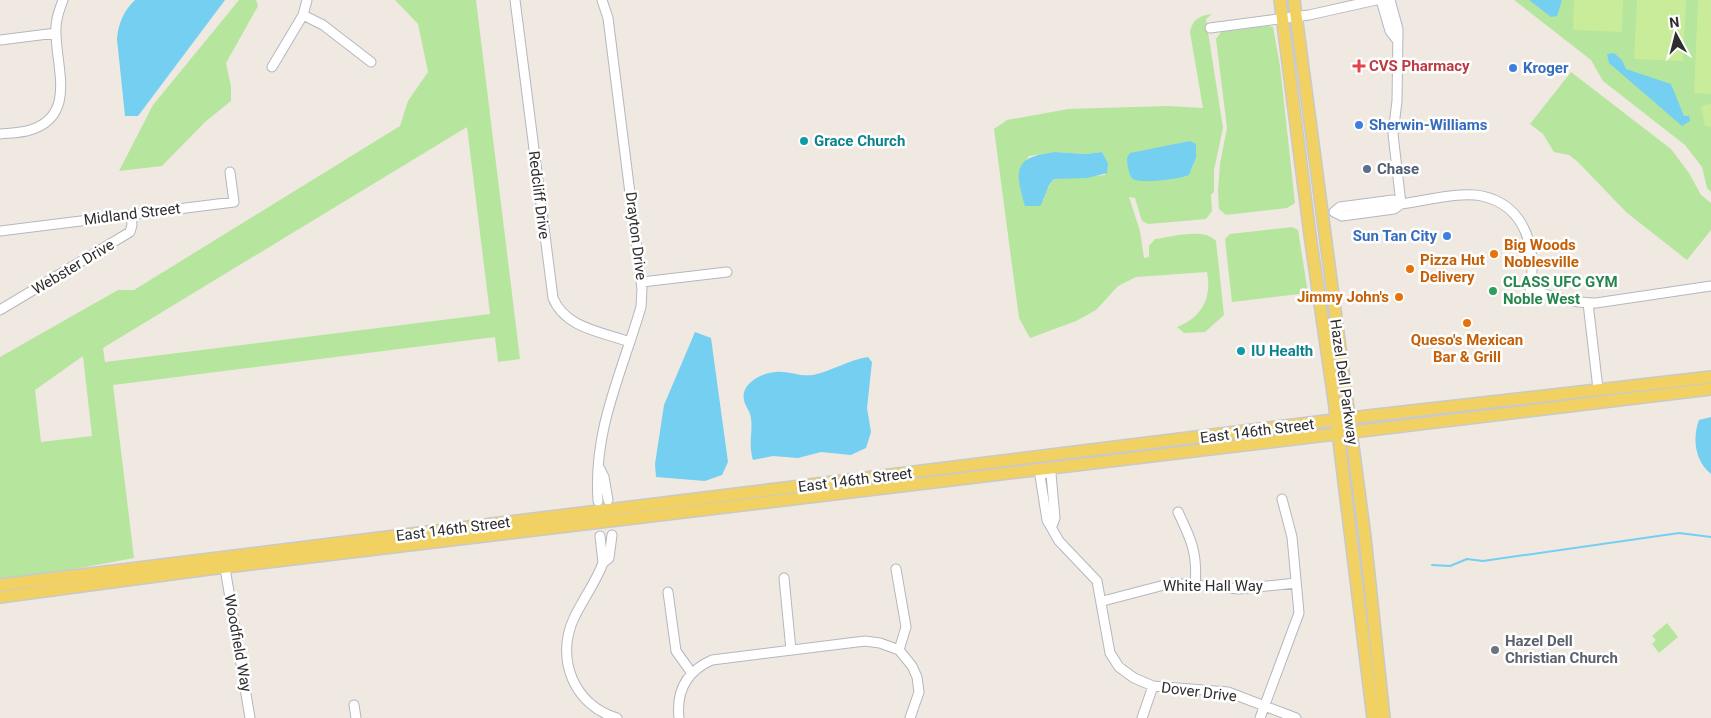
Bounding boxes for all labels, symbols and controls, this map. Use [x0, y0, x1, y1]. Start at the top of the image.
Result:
north arrow [1651, 10, 1701, 60]
text: N [1669, 14, 1680, 31]
place label: CVS Pharmacy [1369, 57, 1470, 75]
place label: Kroger [1523, 59, 1569, 77]
marker: CVS Pharmacy [1353, 60, 1365, 72]
marker: Kroger [1507, 62, 1519, 74]
place label: Sherwin-Williams [1369, 116, 1488, 134]
marker: Sherwin-Williams [1353, 119, 1365, 131]
place label: Grace Church [814, 132, 905, 150]
marker: Grace Church [798, 135, 810, 147]
street label: Redcliff Drive [525, 150, 553, 240]
place label: Chase [1377, 160, 1419, 178]
marker: Chase [1361, 163, 1373, 175]
street label: Drayton Drive [622, 191, 650, 281]
street label: Midland Street [83, 199, 181, 229]
place label: Sun Tan City [1353, 227, 1437, 245]
marker: Sun Tan City [1441, 230, 1453, 242]
street label: Webster Drive [29, 235, 117, 299]
place label: Big Woods Noblesville [1504, 236, 1579, 271]
marker: Big Woods Noblesville [1488, 248, 1500, 260]
place label: Pizza Hut Delivery [1420, 251, 1485, 286]
marker: Pizza Hut Delivery [1404, 263, 1416, 275]
place label: CLASS UFC GYM Noble West [1503, 273, 1618, 308]
marker: CLASS UFC GYM Noble West [1487, 285, 1499, 297]
place label: Jimmy John's [1297, 288, 1389, 306]
marker: Jimmy John's [1393, 291, 1405, 303]
marker: Queso's Mexican Bar & Grill [1461, 317, 1473, 329]
street label: Hazel Dell Parkway [1326, 318, 1362, 446]
place label: Queso's Mexican Bar & Grill [1411, 331, 1523, 366]
place label: IU Health [1251, 342, 1313, 360]
marker: IU Health [1235, 345, 1247, 357]
street label: East 146th Street [1199, 415, 1315, 447]
street label: East 146th Street [797, 464, 913, 496]
street label: East 146th Street [395, 513, 511, 545]
street label: White Hall Way [1163, 577, 1263, 595]
street label: Woodfield Way [221, 593, 255, 693]
place label: Hazel Dell Christian Church [1505, 632, 1618, 667]
marker: Hazel Dell Christian Church [1489, 644, 1501, 656]
street label: Dover Drive [1160, 678, 1238, 706]

